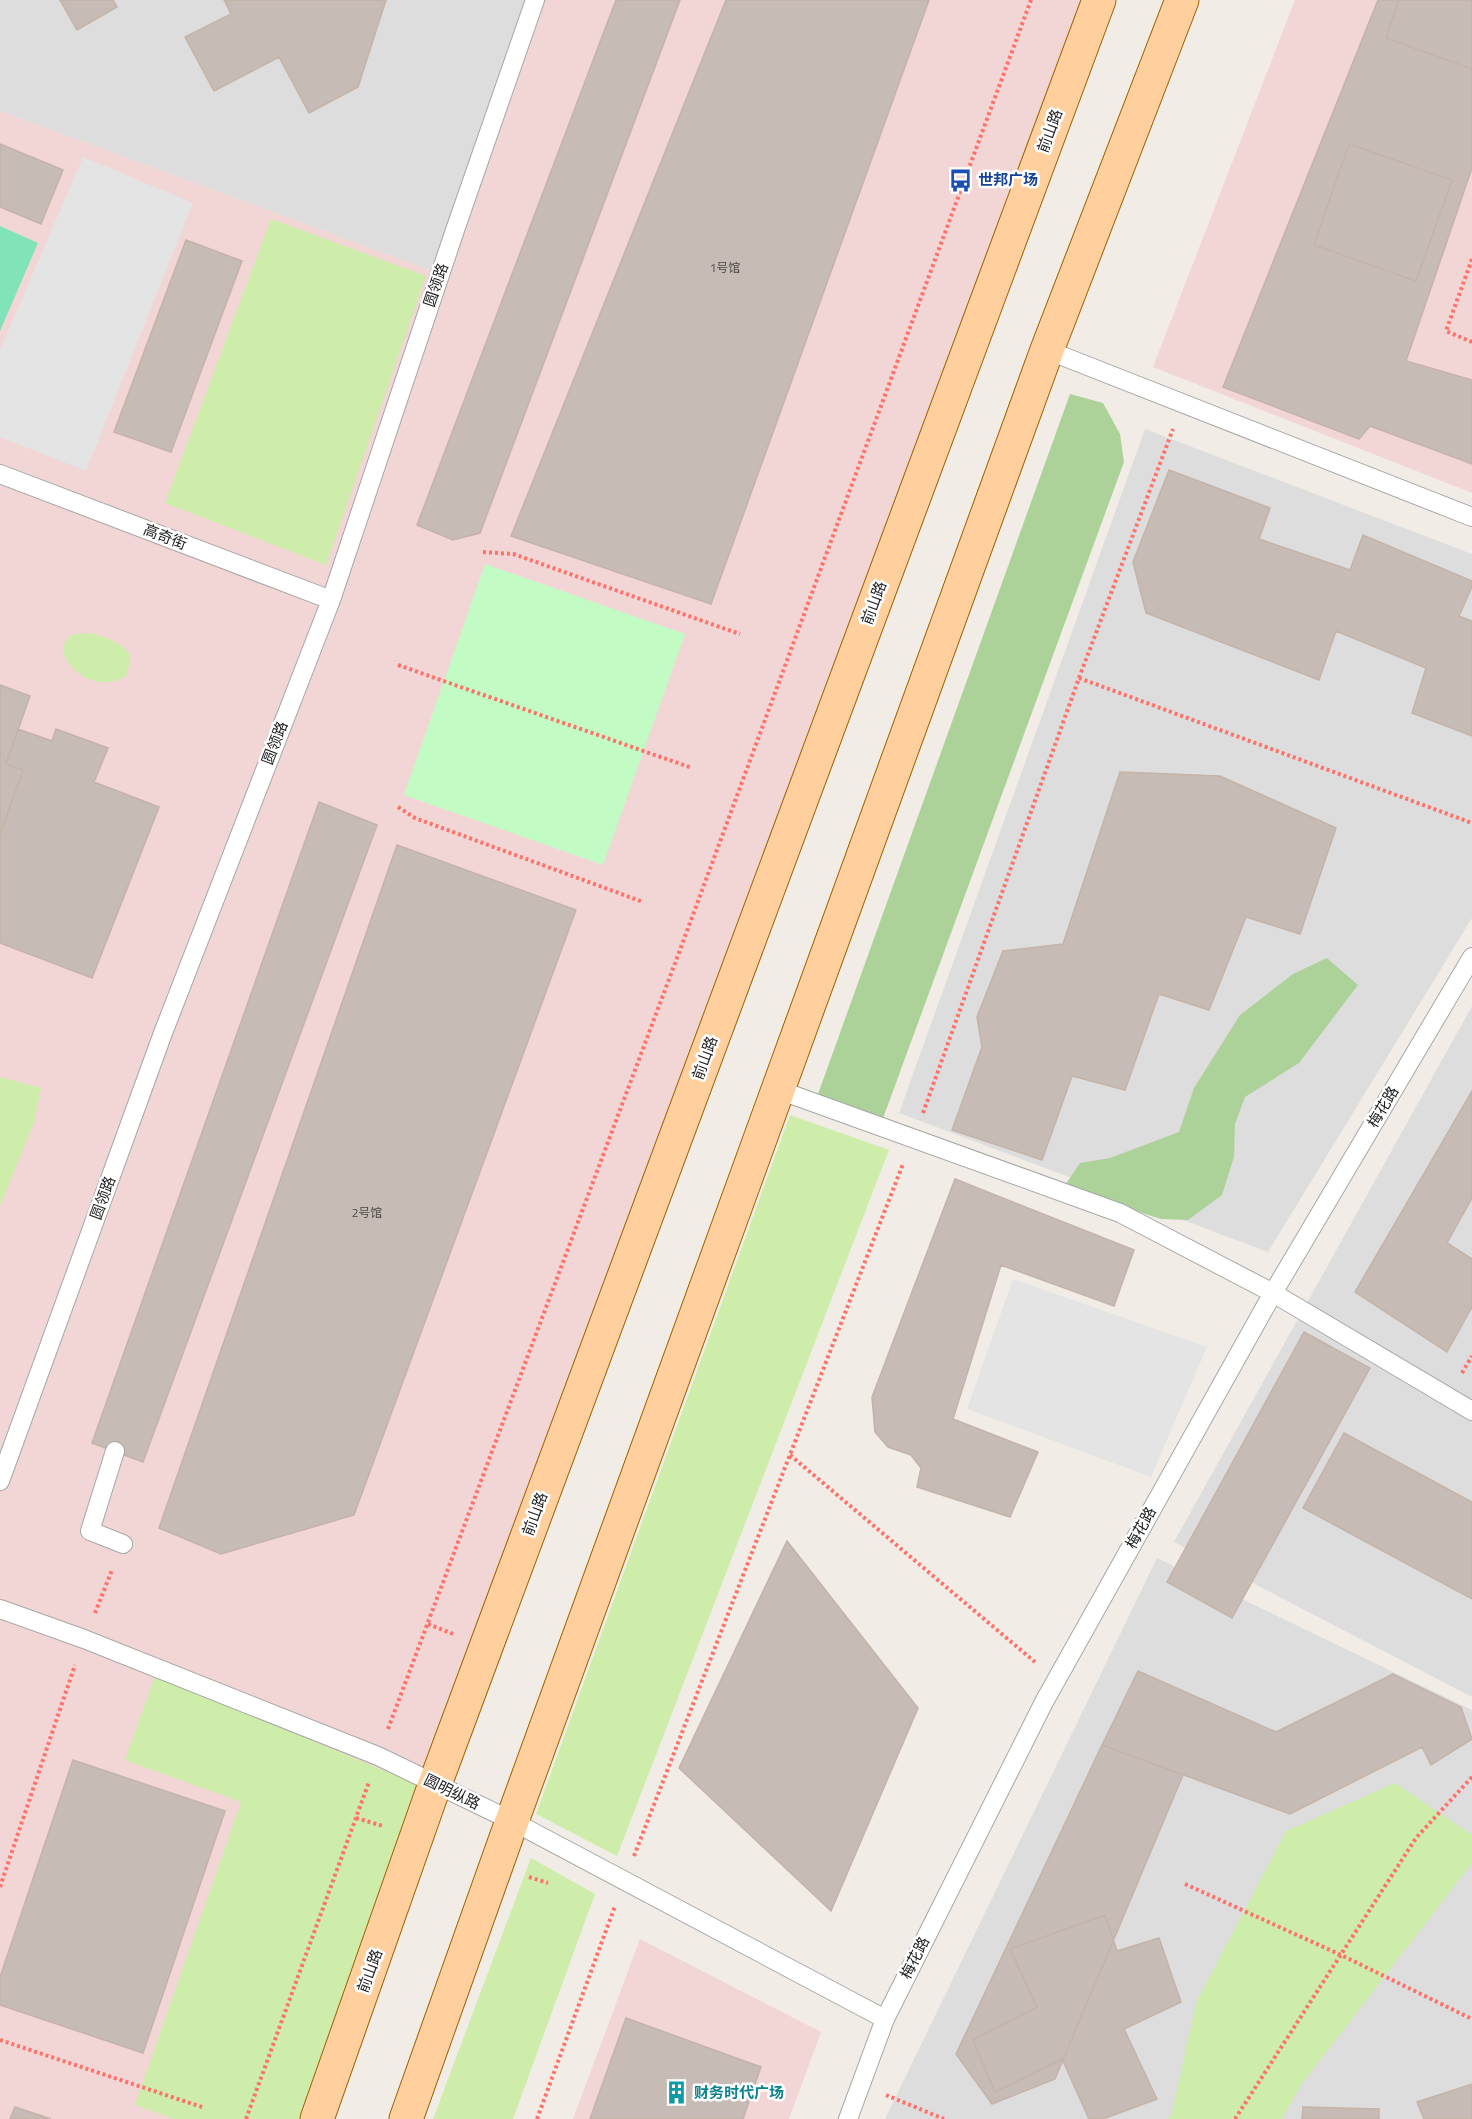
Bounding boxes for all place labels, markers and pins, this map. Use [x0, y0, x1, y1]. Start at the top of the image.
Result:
bus stop icon: 世邦广场 [947, 167, 973, 193]
place label: 世邦广场 [978, 168, 1038, 191]
building icon: 财务时代广场 [663, 2080, 689, 2106]
place label: 财务时代广场 [694, 2081, 784, 2104]

